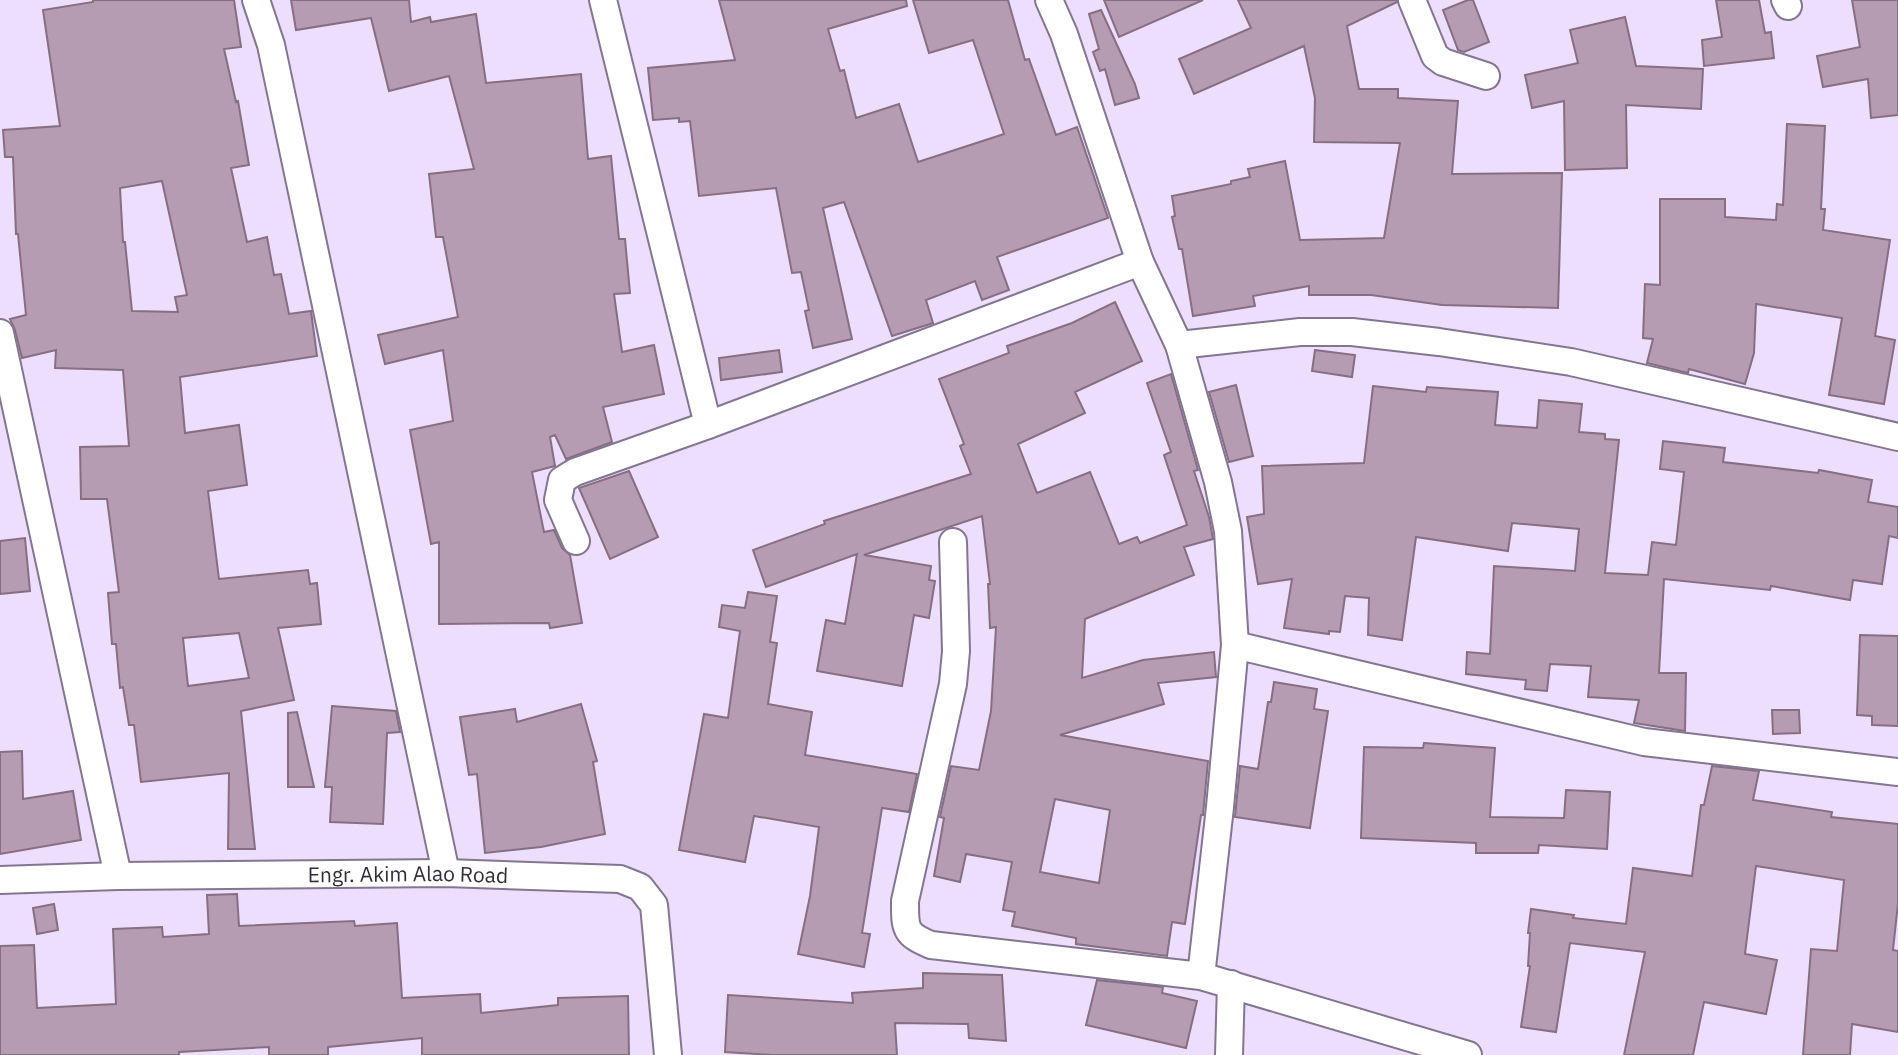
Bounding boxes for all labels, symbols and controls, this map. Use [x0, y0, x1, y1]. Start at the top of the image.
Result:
street label: Engr. Akim Alao Road [308, 859, 509, 889]

